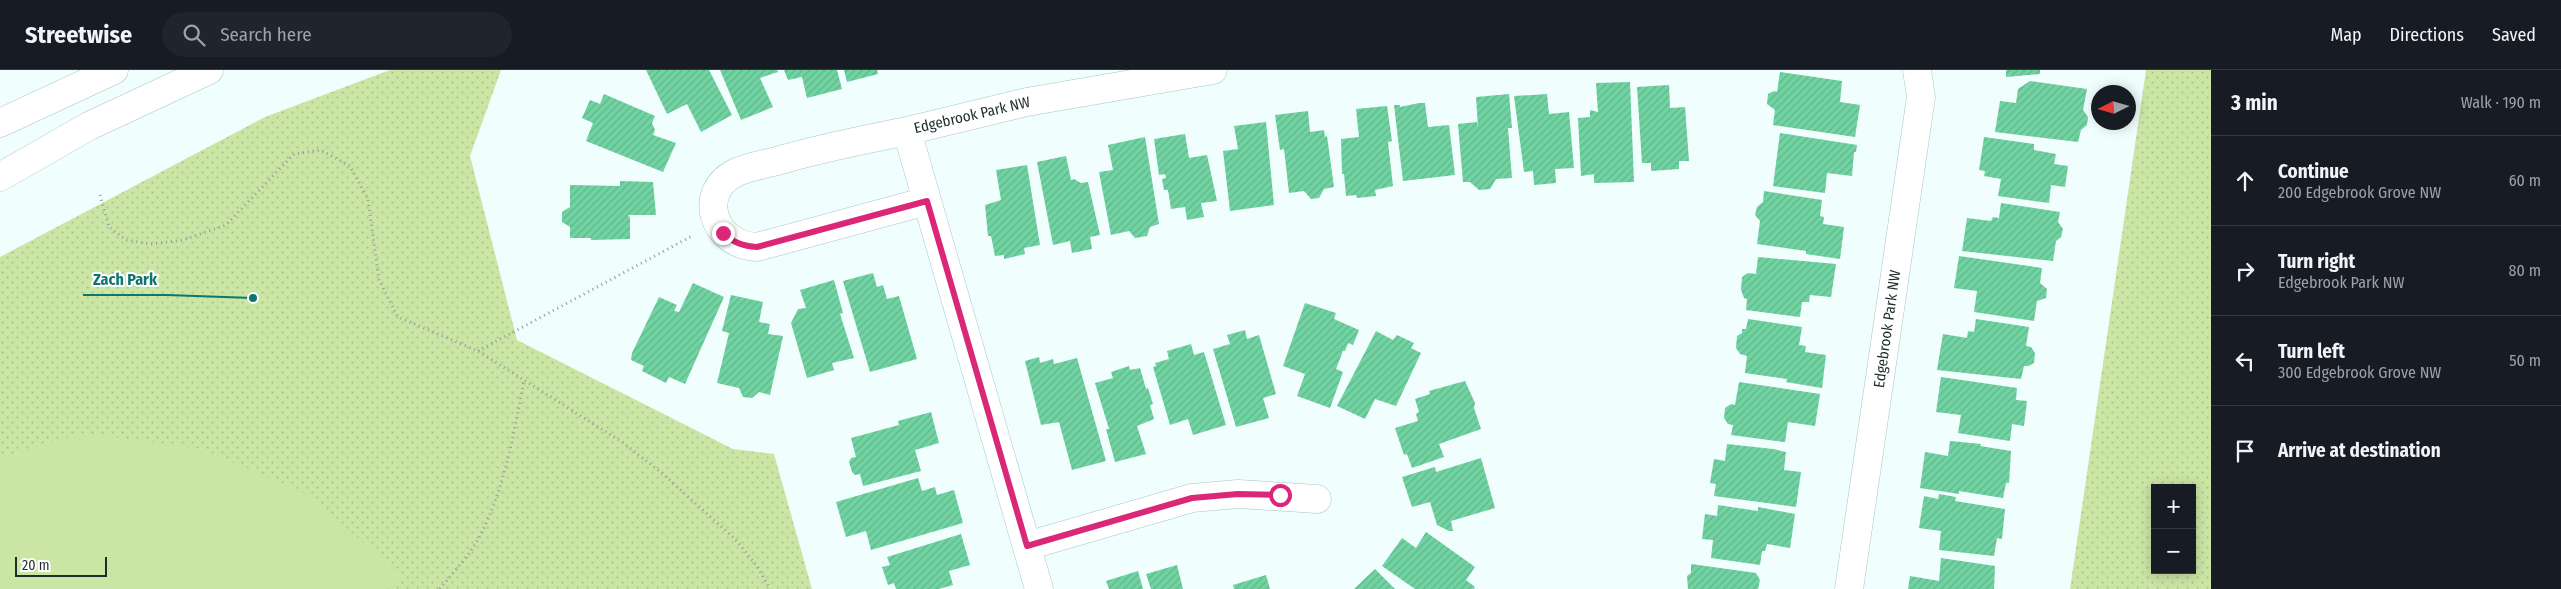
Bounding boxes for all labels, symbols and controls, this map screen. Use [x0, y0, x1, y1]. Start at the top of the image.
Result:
search box [162, 12, 512, 57]
text: Streetwise [25, 21, 132, 49]
icon: search [180, 21, 208, 49]
text: Search here [220, 23, 312, 46]
text: Map [2330, 24, 2362, 46]
text: Directions [2390, 24, 2464, 46]
text: Saved [2492, 24, 2536, 46]
north arrow [2091, 85, 2136, 130]
text: 3 min [2231, 90, 2278, 116]
street label: Edgebrook Park NW [912, 93, 1032, 137]
text: Walk · 190 m [2461, 93, 2541, 112]
text: Continue [2278, 160, 2349, 183]
icon: ahead [2231, 167, 2259, 195]
text: 60 m [2509, 171, 2541, 190]
text: 200 Edgebrook Grove NW [2278, 183, 2441, 202]
route end [712, 222, 735, 245]
text: Turn right [2278, 250, 2355, 273]
icon: right [2231, 257, 2259, 285]
text: 80 m [2509, 261, 2541, 280]
callout: Zach Park [83, 264, 167, 295]
street label: Edgebrook Park NW [1870, 269, 1904, 389]
text: Zach Park [93, 270, 158, 289]
text: Edgebrook Park NW [2278, 273, 2405, 292]
text: Turn left [2278, 340, 2345, 363]
icon: left [2231, 347, 2259, 375]
text: 50 m [2509, 351, 2541, 370]
text: 300 Edgebrook Grove NW [2278, 363, 2441, 382]
icon: arrive [2231, 437, 2259, 465]
text: Arrive at destination [2278, 439, 2441, 462]
route start [1269, 484, 1292, 507]
map controls [2151, 484, 2196, 574]
button: + [2151, 484, 2196, 529]
button: − [2151, 529, 2196, 574]
scale bar [15, 554, 108, 577]
text: 20 m [22, 557, 50, 574]

